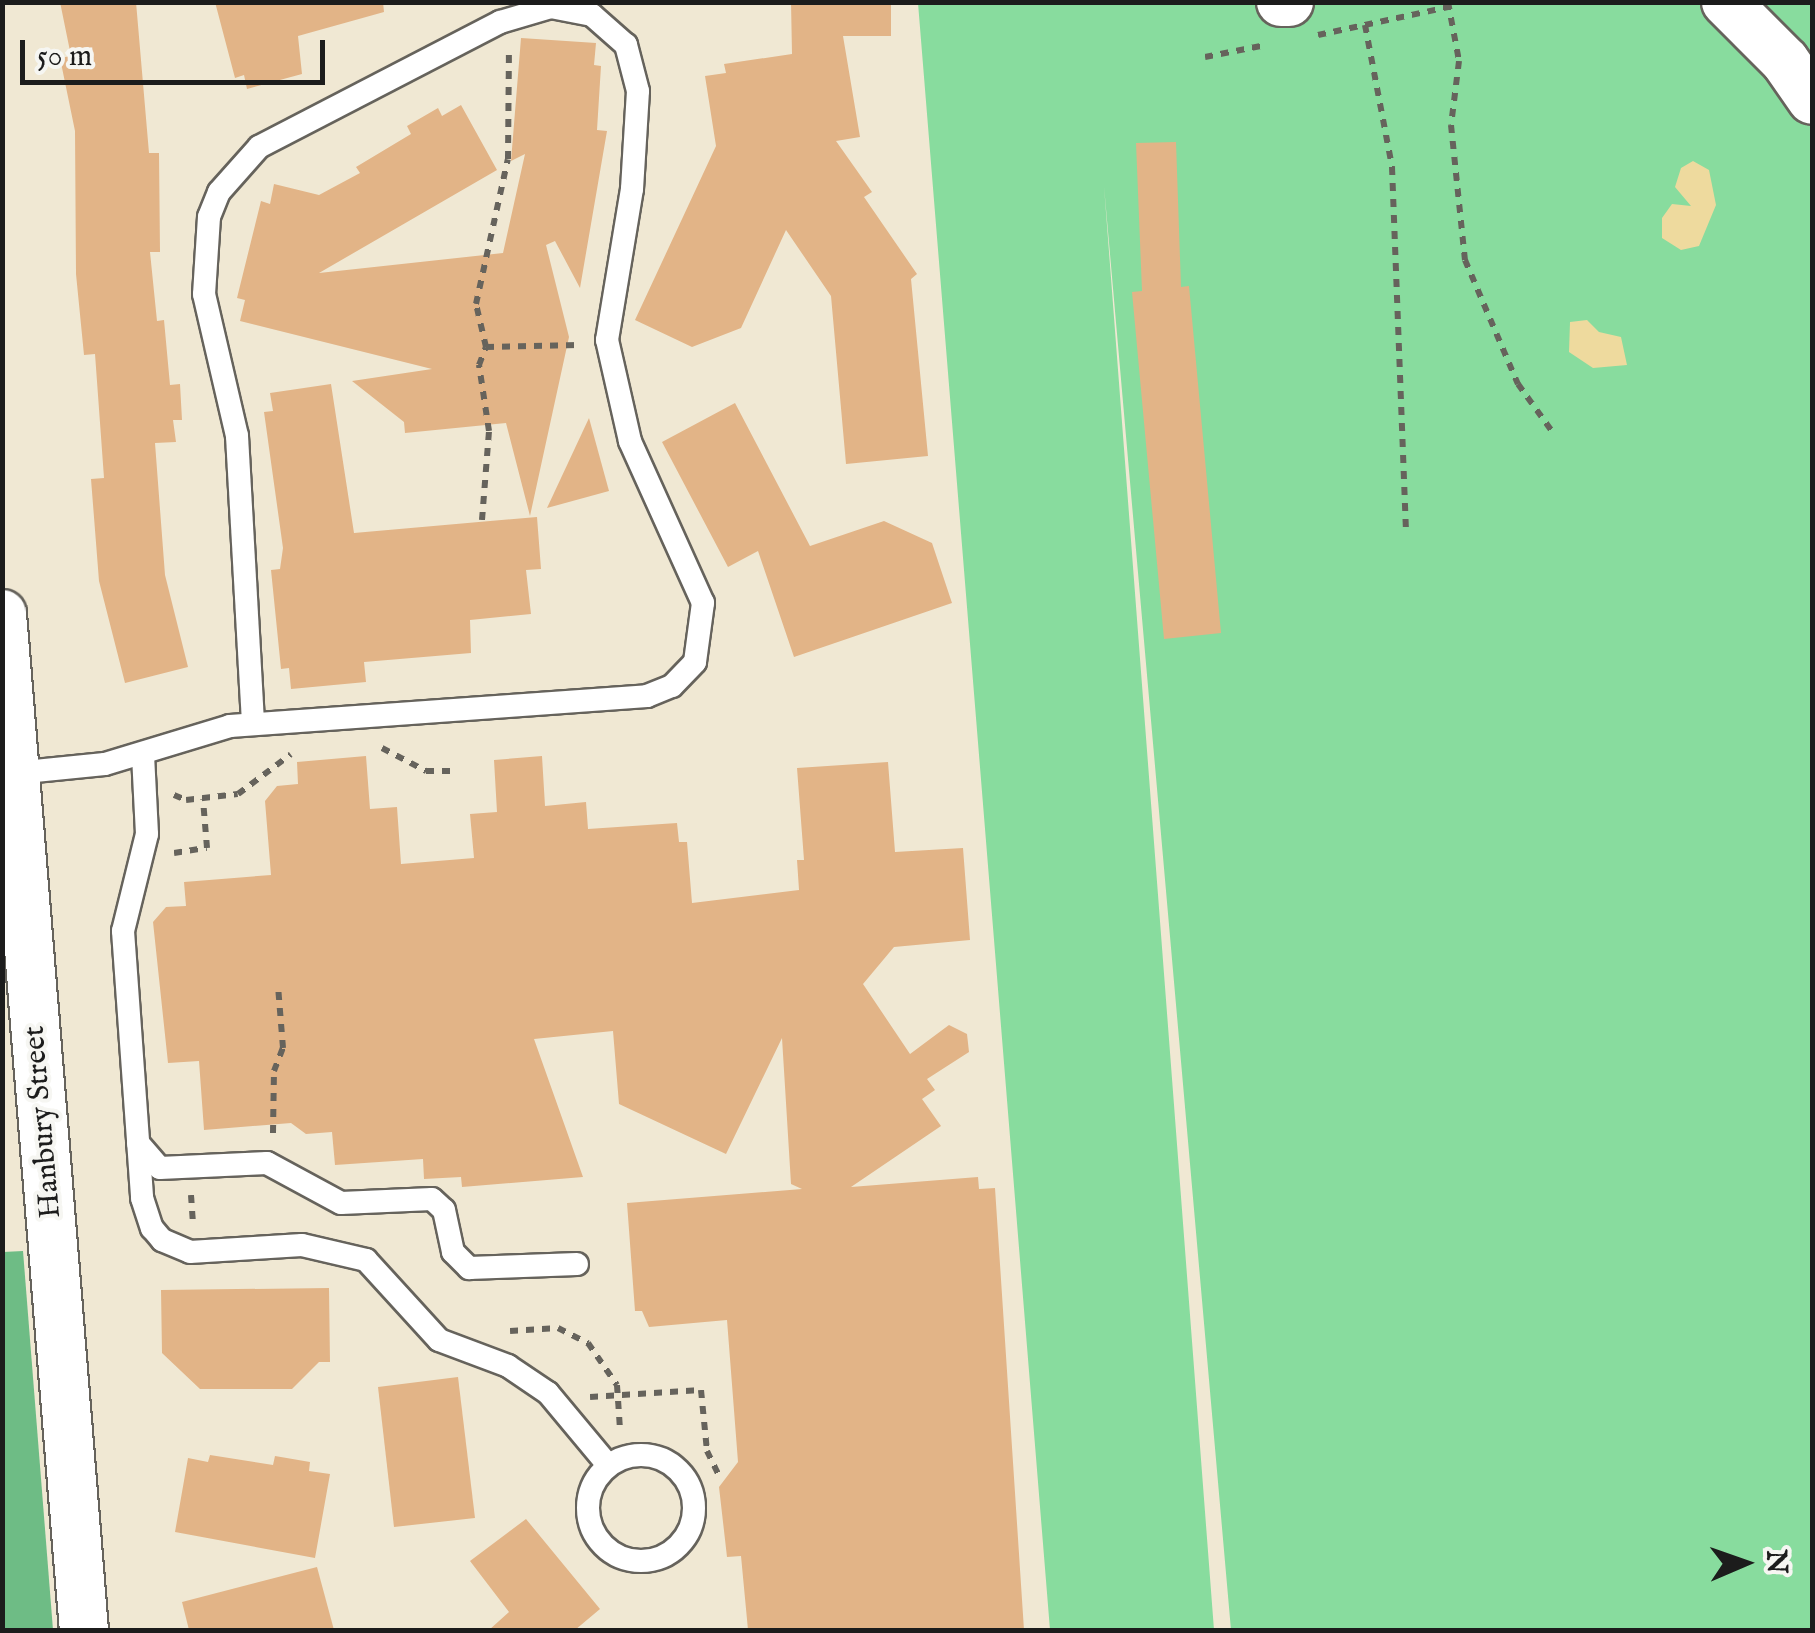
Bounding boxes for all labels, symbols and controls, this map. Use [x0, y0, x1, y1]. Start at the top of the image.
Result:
scale bar [25, 20, 330, 82]
text: 50 m [37, 38, 92, 76]
street label: Hanbury Street [17, 1024, 69, 1220]
north arrow [1695, 1513, 1795, 1613]
text: N [1758, 1549, 1793, 1575]

